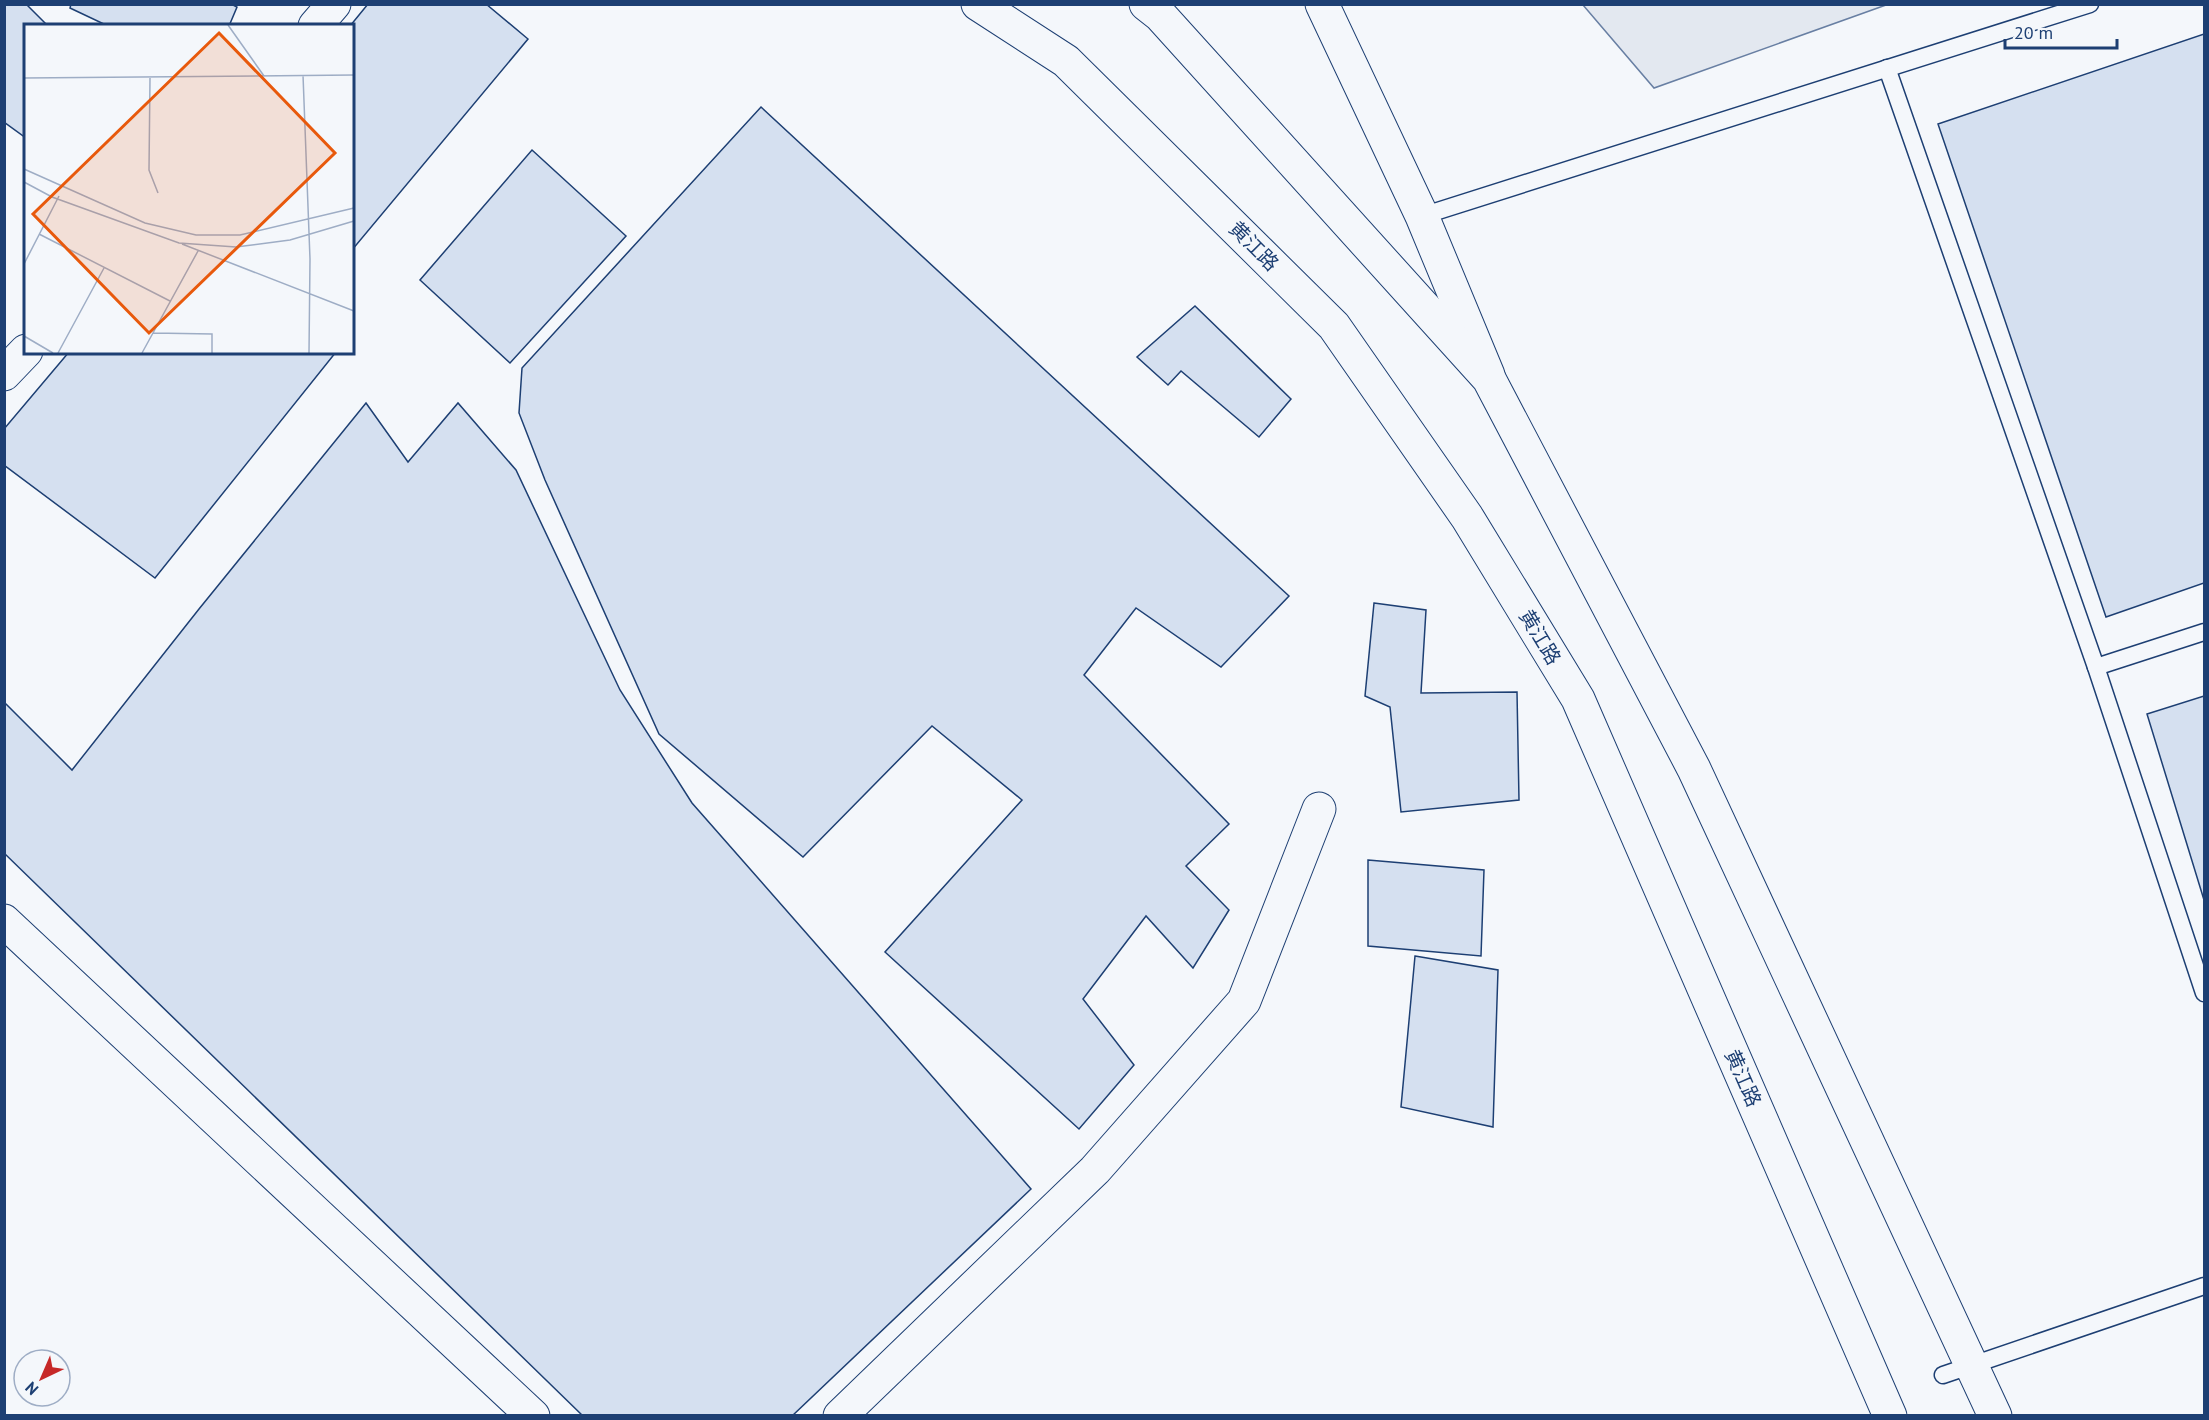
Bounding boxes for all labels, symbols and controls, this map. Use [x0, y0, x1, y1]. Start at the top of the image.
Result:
scale bar [2005, 12, 2118, 50]
text: 20 m [2014, 21, 2053, 44]
inset map [24, 24, 354, 354]
street label: 黄江路 [1224, 216, 1284, 276]
street label: 黄江路 [1513, 605, 1567, 669]
street label: 黄江路 [1719, 1045, 1767, 1111]
north arrow [12, 1348, 72, 1408]
text: N [21, 1378, 42, 1400]

